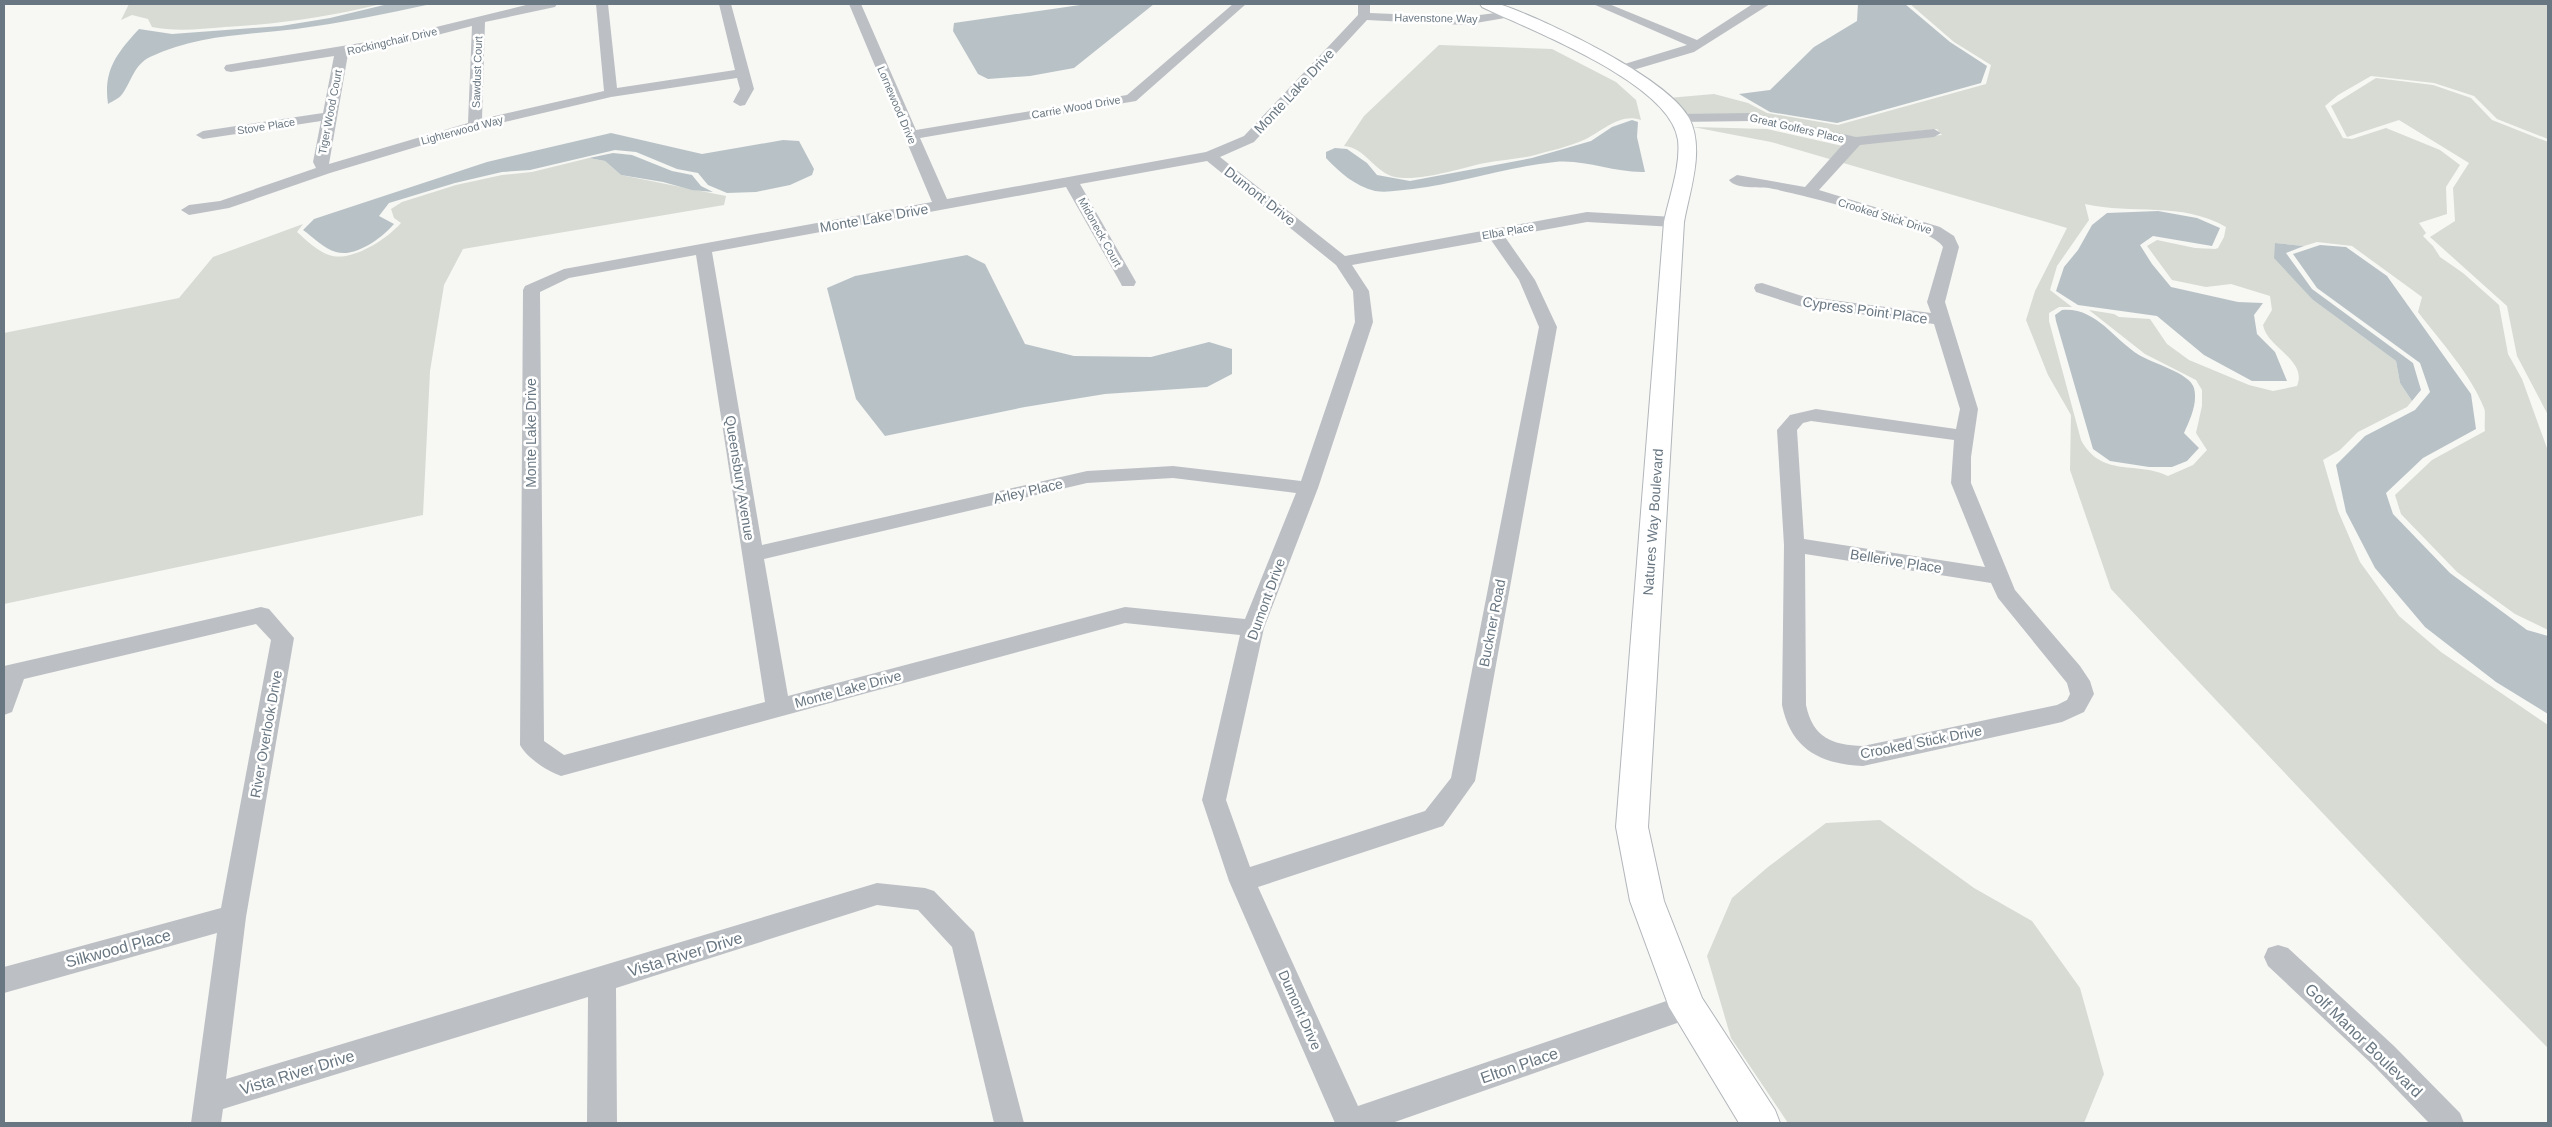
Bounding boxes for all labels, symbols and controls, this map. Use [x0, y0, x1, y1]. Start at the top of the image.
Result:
street label: Havenstone Way [1394, 11, 1478, 25]
street label: Rockingchair Drive [346, 25, 438, 57]
street label: Sawdust Court [470, 36, 484, 108]
street label: Monte Lake Drive [1251, 45, 1337, 137]
street label: Lornewood Drive [875, 64, 919, 146]
street label: Tiger Wood Court [316, 69, 344, 155]
street label: Carrie Wood Drive [1031, 93, 1121, 121]
street label: Great Golfers Place [1749, 111, 1845, 145]
street label: Lighterwood Way [420, 113, 505, 147]
street label: Stove Place [236, 115, 296, 137]
street label: Dumont Drive [1221, 163, 1299, 229]
street label: Midoneck Court [1076, 195, 1124, 269]
street label: Crooked Stick Drive [1837, 196, 1933, 236]
street label: Monte Lake Drive [819, 201, 930, 235]
street label: Elba Place [1481, 221, 1535, 241]
street label: Cypress Point Place [1801, 293, 1929, 327]
street label: Monte Lake Drive [523, 378, 539, 488]
street label: Queensbury Avenue [722, 414, 758, 542]
street label: Natures Way Boulevard [1640, 448, 1666, 596]
street label: Arley Place [992, 475, 1065, 507]
street label: Bellerive Place [1849, 546, 1943, 576]
street label: Dumont Drive [1244, 556, 1288, 642]
street label: Buckner Road [1476, 578, 1508, 668]
street label: Monte Lake Drive [793, 667, 903, 711]
street label: River Overlook Drive [247, 669, 285, 799]
street label: Crooked Stick Drive [1859, 722, 1983, 762]
street label: Silkwood Place [64, 926, 173, 971]
street label: Vista River Drive [626, 929, 745, 980]
street label: Dumont Drive [1275, 968, 1325, 1053]
street label: Golf Manor Boulevard [2302, 980, 2426, 1101]
street label: Elton Place [1478, 1044, 1560, 1087]
street label: Vista River Drive [238, 1047, 357, 1098]

